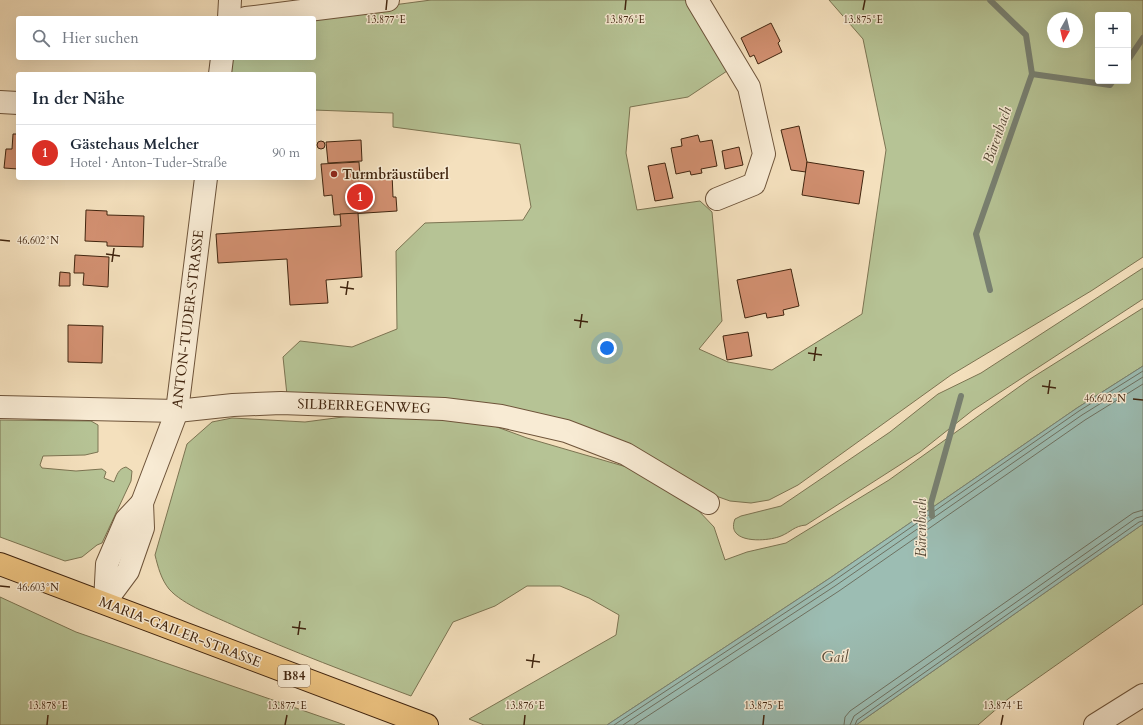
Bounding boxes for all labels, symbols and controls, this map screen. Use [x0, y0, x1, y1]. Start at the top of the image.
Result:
north arrow [1047, 12, 1083, 48]
map controls [1095, 12, 1131, 84]
button: + [1095, 12, 1131, 48]
text: 13.877°E [366, 13, 406, 27]
text: 13.876°E [605, 13, 645, 27]
text: 13.875°E [843, 13, 883, 27]
search box [16, 16, 316, 60]
icon: search [30, 27, 52, 49]
text: Hier suchen [62, 28, 139, 48]
button: − [1095, 48, 1131, 84]
text: In der Nähe [32, 87, 125, 110]
water label: Bärenbach [978, 103, 1016, 166]
text: Gästehaus Melcher [70, 134, 199, 154]
text: 1 [42, 144, 48, 162]
text: 90 m [272, 144, 300, 162]
text: Hotel · Anton-Tuder-Straße [70, 154, 227, 172]
place label: Turmbräustüberl [342, 165, 449, 184]
marker: Turmbräustüberl [329, 169, 339, 179]
pin: 1 [347, 182, 373, 212]
street label: ANTON-TUDER-STRASSE [168, 228, 208, 409]
text: 46.602°N [17, 234, 59, 248]
your location [597, 338, 617, 358]
text: 46.602°N [1084, 392, 1126, 406]
street label: SILBERREGENWEG [297, 394, 431, 418]
water label: Bärenbach [911, 498, 931, 558]
text: 46.603°N [17, 581, 59, 595]
street label: MARIA-GAILER-STRASSE [96, 592, 264, 672]
water label: Gail [822, 647, 849, 667]
road number: B84 [278, 665, 310, 687]
text: 13.878°E [28, 699, 68, 713]
text: 13.877°E [267, 699, 307, 713]
text: 13.876°E [505, 699, 545, 713]
text: 13.875°E [744, 699, 784, 713]
text: 13.874°E [983, 699, 1023, 713]

